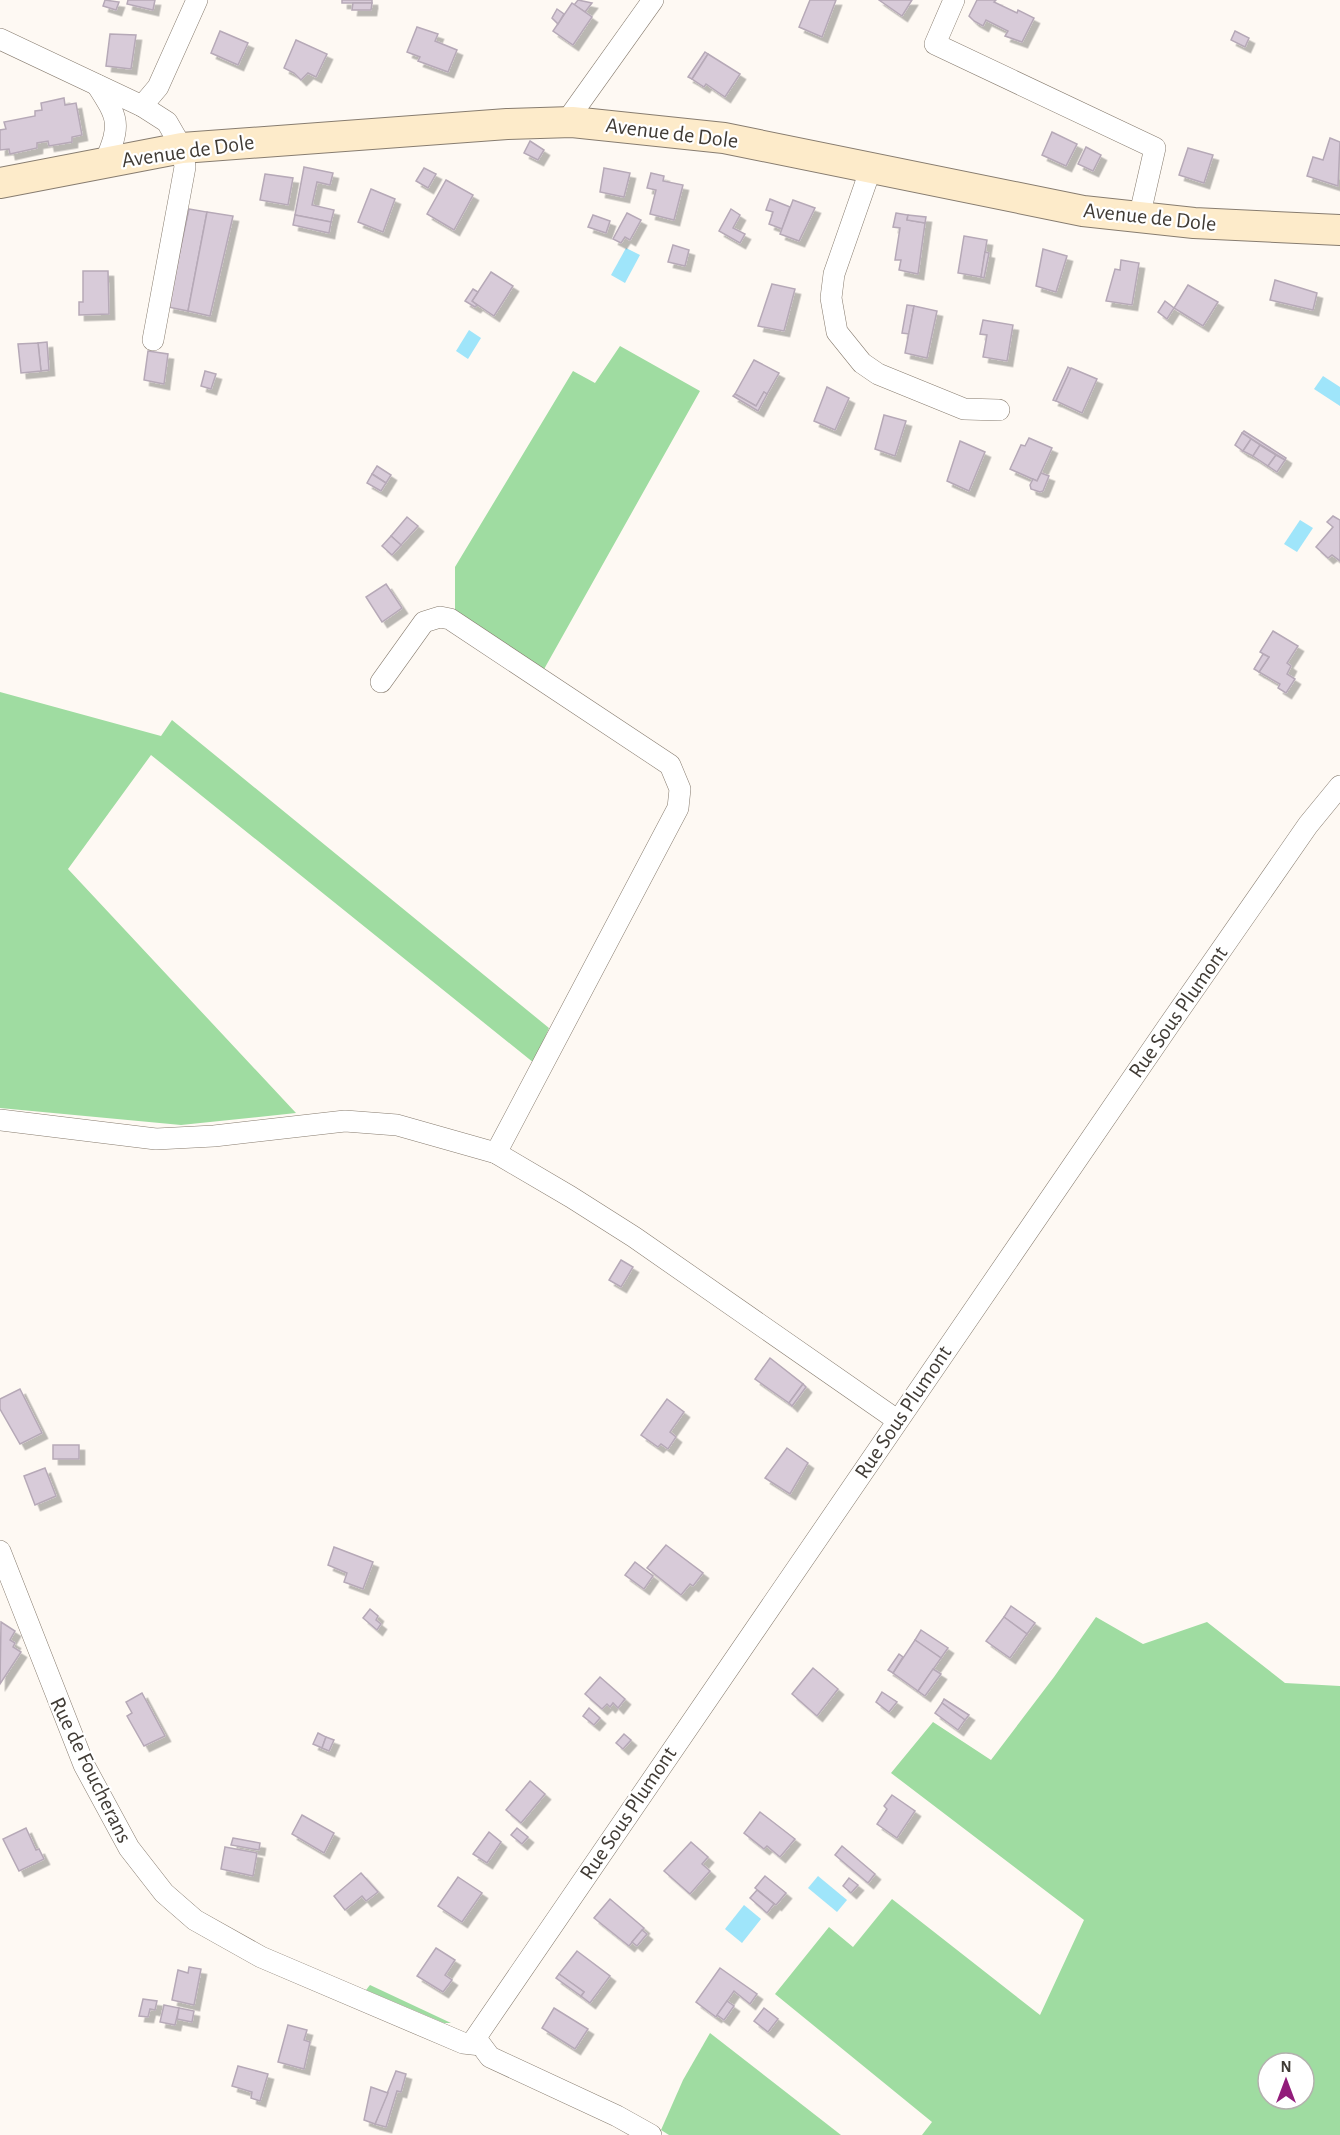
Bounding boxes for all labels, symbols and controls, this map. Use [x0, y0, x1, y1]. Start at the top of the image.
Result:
street label: Avenue de Dole [604, 114, 740, 152]
street label: Avenue de Dole [120, 131, 256, 171]
street label: Avenue de Dole [1082, 199, 1218, 235]
street label: Rue Sous Plumont [1125, 942, 1231, 1082]
street label: Rue Sous Plumont [851, 1342, 955, 1482]
street label: Rue de Foucherans [46, 1694, 136, 1846]
street label: Rue Sous Plumont [576, 1743, 680, 1883]
north arrow [1256, 2051, 1316, 2111]
text: N [1280, 2059, 1292, 2075]

